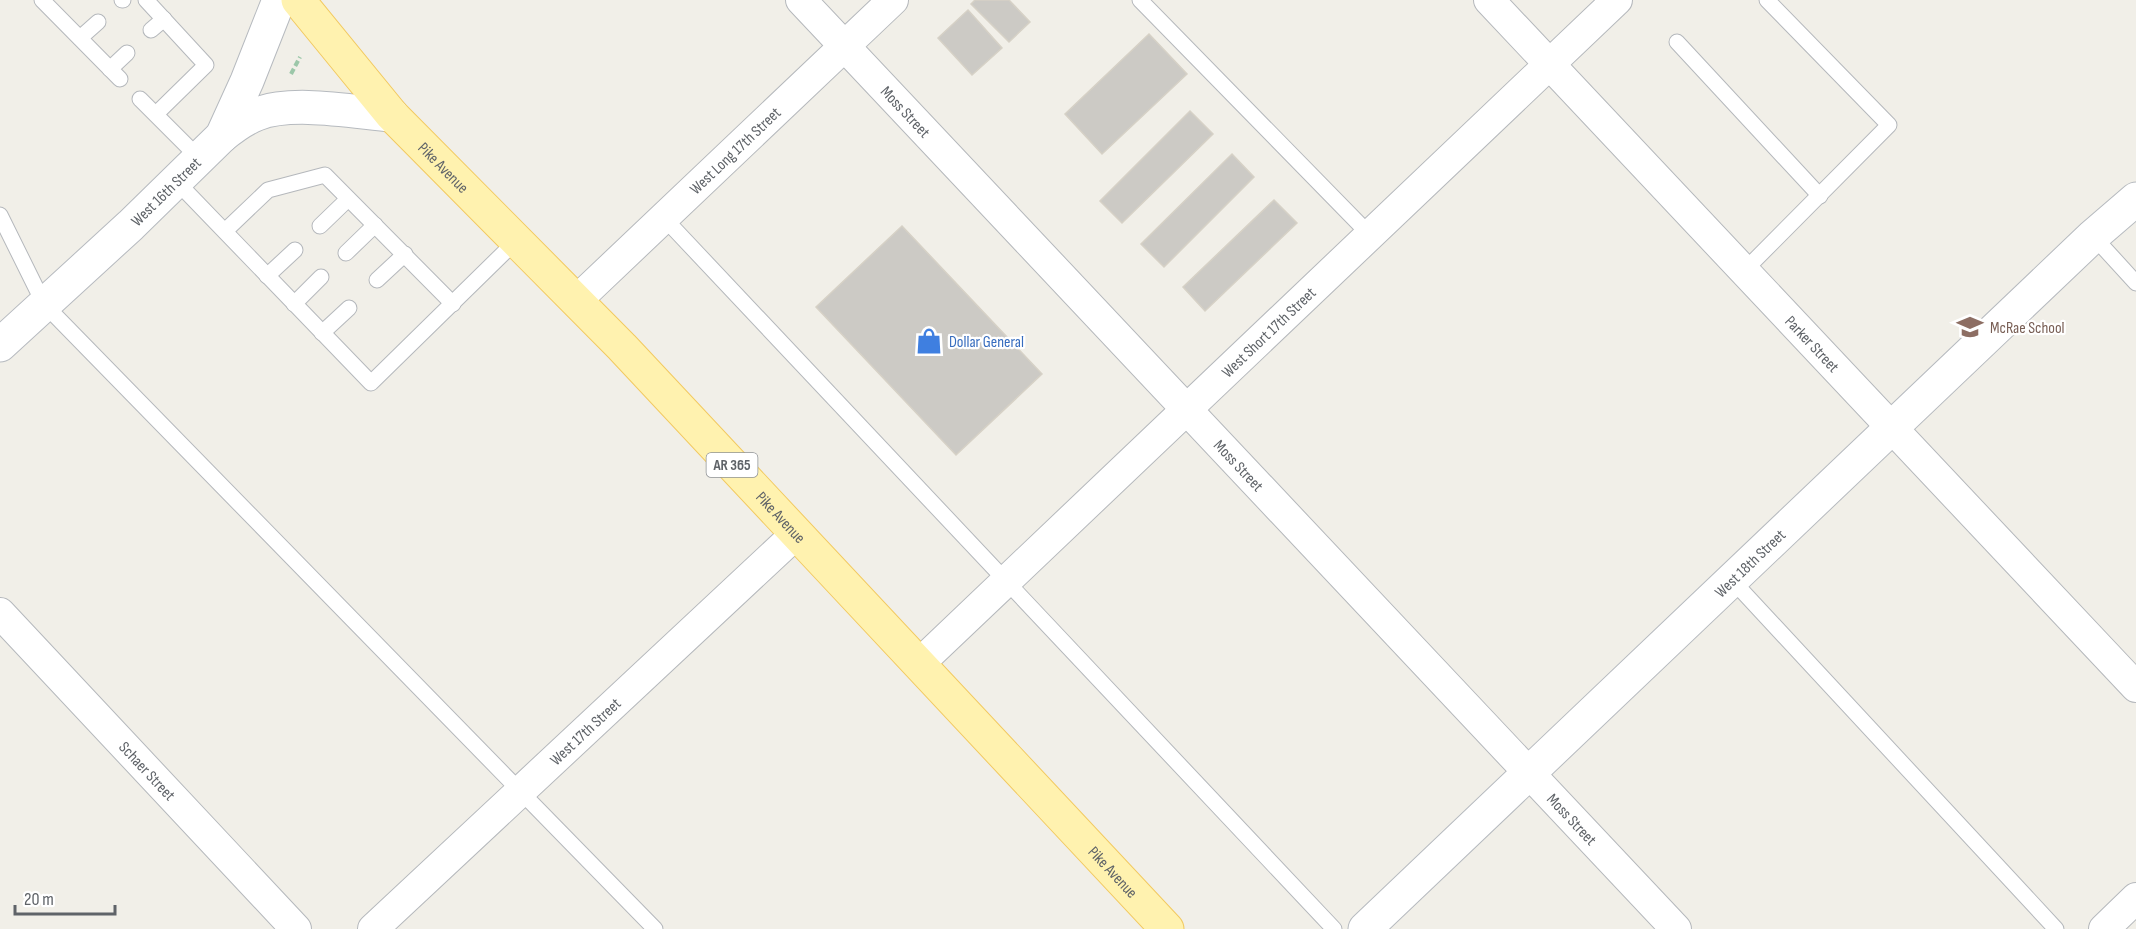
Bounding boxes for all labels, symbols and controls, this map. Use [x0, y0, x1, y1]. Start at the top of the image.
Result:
street label: Moss Street [876, 83, 934, 142]
street label: West Long 17th Street [686, 104, 785, 199]
street label: Pike Avenue [413, 139, 472, 198]
street label: West 16th Street [128, 154, 206, 231]
street label: West Short 17th Street [1218, 284, 1320, 382]
street label: Parker Street [1780, 312, 1843, 377]
school or university icon: McRae School [1955, 312, 1985, 342]
place label: McRae School [1990, 319, 2065, 338]
shop icon: Dollar General [914, 326, 944, 356]
place label: Dollar General [949, 333, 1024, 352]
street label: Moss Street [1209, 436, 1267, 496]
road number: AR 365 [706, 453, 758, 477]
street label: Pike Avenue [751, 488, 809, 548]
street label: West 18th Street [1711, 526, 1790, 602]
street label: West 17th Street [547, 694, 625, 770]
street label: Schaer Street [114, 738, 179, 805]
street label: Moss Street [1542, 790, 1600, 850]
street label: Pike Avenue [1083, 843, 1141, 902]
scale bar [15, 878, 116, 916]
text: 20 m [24, 889, 54, 910]

